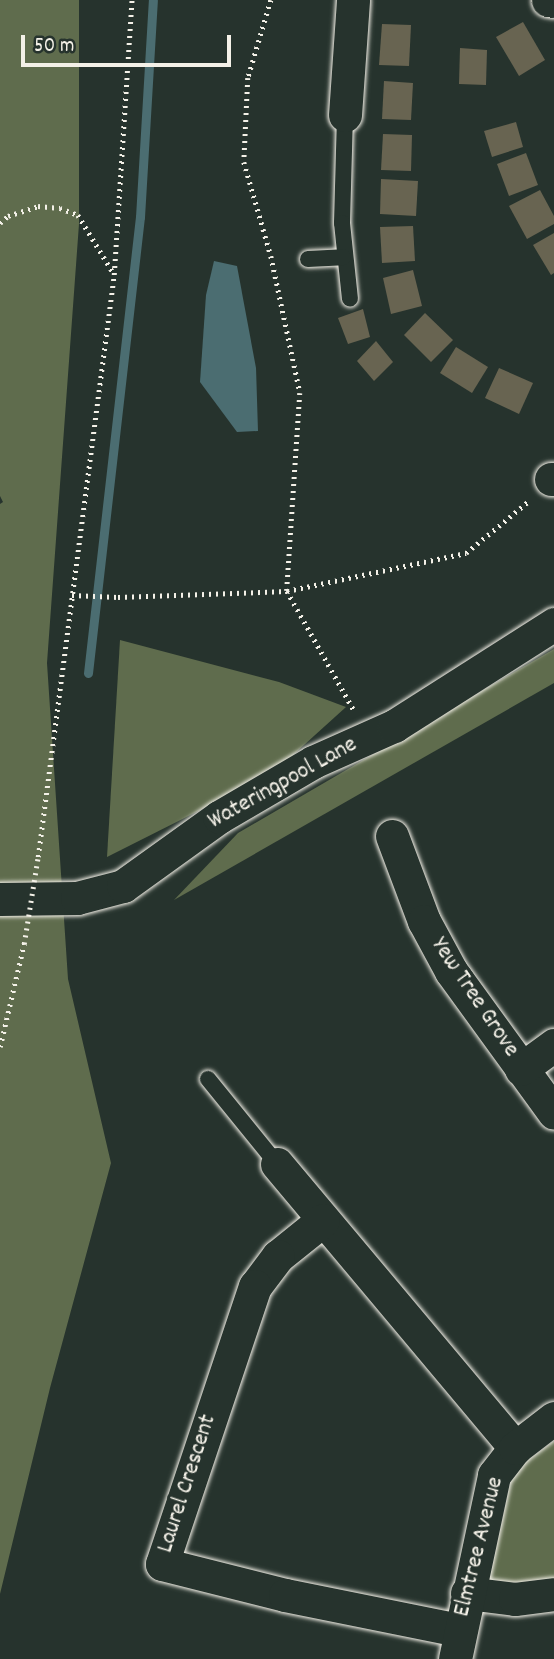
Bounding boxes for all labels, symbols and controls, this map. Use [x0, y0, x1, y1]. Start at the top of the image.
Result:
scale bar [24, 21, 234, 65]
text: 50 m [34, 32, 74, 62]
street label: Wateringpool Lane [204, 731, 362, 837]
street label: Yew Tree Grove [424, 933, 524, 1063]
street label: Laurel Crescent [152, 1411, 224, 1557]
street label: Elmtree Avenue [449, 1474, 511, 1620]

